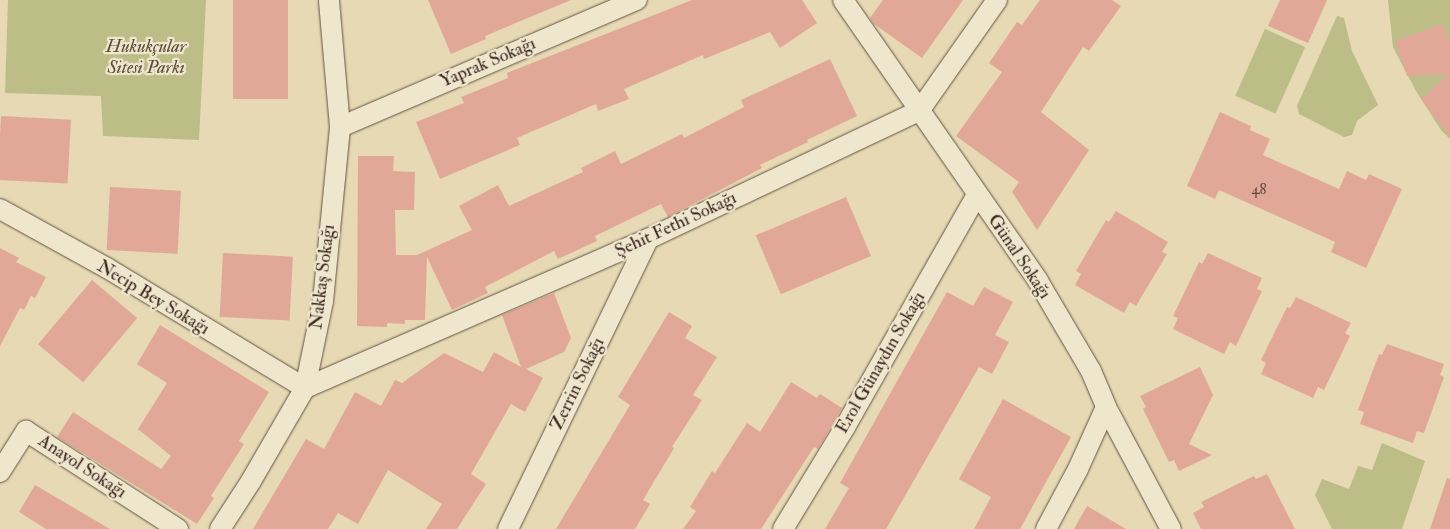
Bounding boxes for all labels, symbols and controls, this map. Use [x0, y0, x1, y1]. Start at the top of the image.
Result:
street label: Yaprak Sokağı [437, 33, 539, 93]
park label: Hukukçular Sitesi Parkı [106, 37, 186, 80]
house number: 48 [1251, 181, 1267, 199]
street label: Şehit Fethi Sokağı [612, 187, 740, 263]
street label: Günal Sokağı [983, 210, 1055, 304]
street label: Nakkaş Sokağı [306, 223, 340, 331]
street label: Necip Bey Sokağı [93, 256, 213, 340]
street label: Erol Günaydın Sokağı [832, 288, 930, 438]
street label: Zerrin Sokağı [546, 334, 610, 434]
street label: Anayol Sokağı [34, 430, 130, 504]

